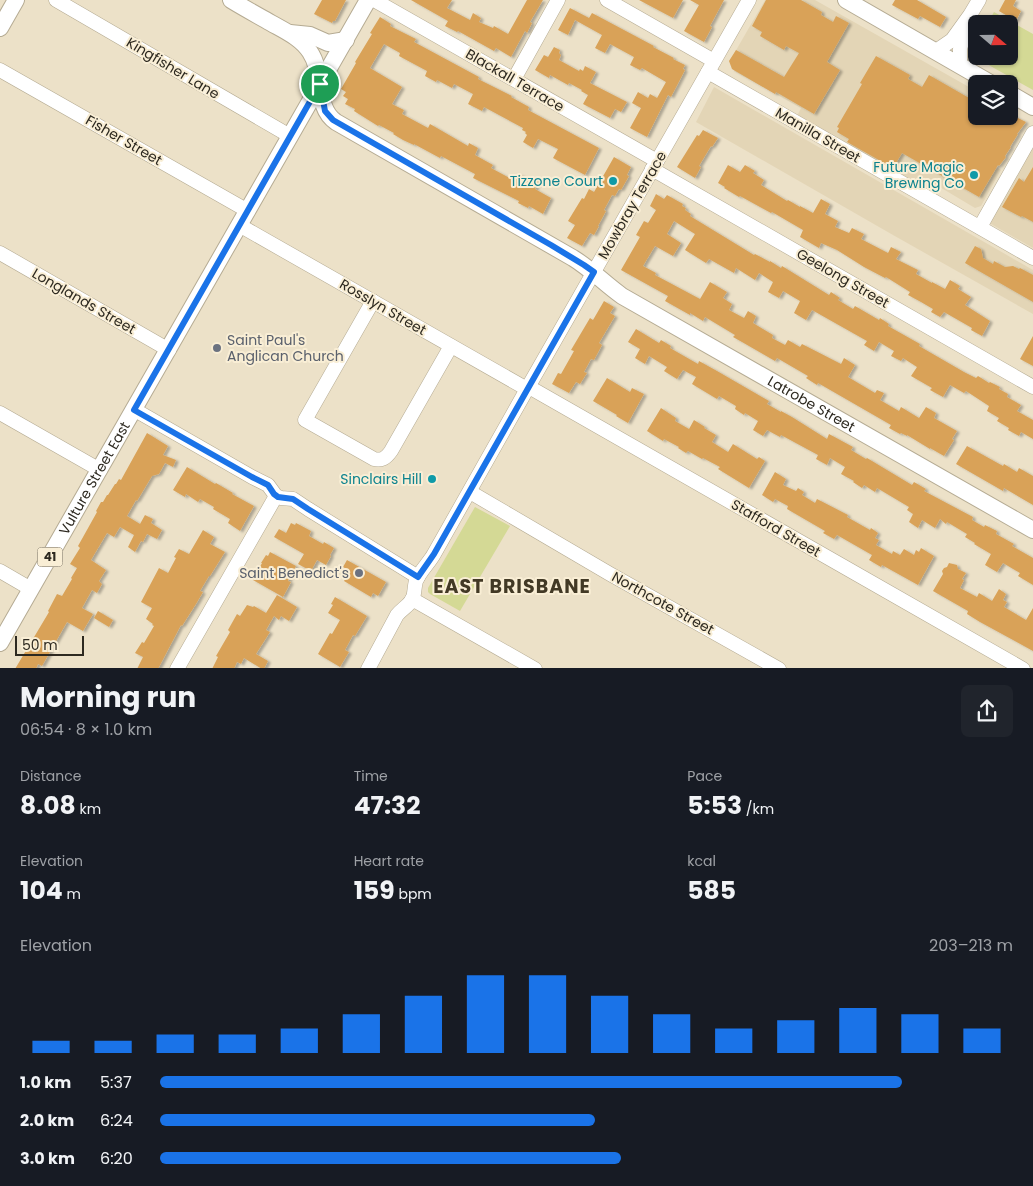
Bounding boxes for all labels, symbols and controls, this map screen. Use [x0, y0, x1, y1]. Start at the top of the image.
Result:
north arrow [968, 15, 1018, 65]
map controls [968, 15, 1018, 125]
street label: Kingfisher Lane [123, 32, 224, 104]
street label: Blackall Terrace [462, 44, 568, 116]
pin [299, 63, 341, 105]
icon: arrive [306, 70, 334, 98]
button: layers [968, 75, 1018, 125]
street label: Manilla Street [772, 103, 864, 167]
street label: Fisher Street [82, 110, 166, 170]
street label: Mowbray Terrace [593, 147, 671, 263]
place label: Future Magic Brewing Co [873, 157, 964, 193]
marker: Future Magic Brewing Co [968, 169, 980, 181]
place label: Tizzone Court [510, 171, 603, 191]
marker: Tizzone Court [607, 175, 619, 187]
street label: Geelong Street [793, 243, 893, 313]
street label: Longlands Street [28, 263, 140, 339]
street label: Rosslyn Street [336, 274, 430, 340]
place label: Saint Paul's Anglican Church [227, 330, 344, 366]
marker: Saint Paul's Anglican Church [211, 342, 223, 354]
street label: Latrobe Street [764, 371, 859, 437]
street label: Vulture Street East [54, 418, 135, 538]
place label: Sinclairs Hill [340, 469, 422, 489]
marker: Sinclairs Hill [426, 473, 438, 485]
street label: Stafford Street [728, 494, 824, 562]
road number: 41 [38, 548, 62, 566]
place label: Saint Benedict's [239, 563, 349, 583]
marker: Saint Benedict's [353, 567, 365, 579]
street label: Northcote Street [608, 567, 718, 639]
district label: EAST BRISBANE [433, 573, 591, 600]
scale bar [15, 634, 84, 657]
text: 50 m [22, 635, 58, 655]
text: Morning run [20, 678, 196, 717]
button: share [961, 685, 1013, 737]
text: 06:54 · 8 × 1.0 km [20, 718, 152, 741]
text: Distance [20, 766, 81, 786]
text: Time [354, 766, 388, 786]
text: Pace [687, 766, 722, 786]
text: 8.08 [20, 788, 76, 823]
text: 47:32 [354, 788, 420, 823]
text: 5:53 [687, 788, 742, 823]
text: km [76, 799, 101, 819]
text: /km [742, 799, 774, 819]
text: Elevation [20, 851, 83, 871]
text: Heart rate [354, 851, 424, 871]
text: kcal [687, 851, 716, 871]
text: 104 [20, 873, 63, 908]
text: 159 [354, 873, 395, 908]
text: 585 [687, 873, 736, 908]
text: m [63, 884, 81, 904]
text: bpm [395, 884, 432, 904]
text: Elevation [20, 934, 92, 957]
text: 203–213 m [929, 934, 1013, 957]
text: 1.0 km [20, 1071, 71, 1094]
text: 5:37 [100, 1071, 132, 1094]
text: 2.0 km [20, 1109, 74, 1132]
text: 6:24 [100, 1109, 133, 1132]
text: 3.0 km [20, 1147, 75, 1170]
text: 6:20 [100, 1147, 133, 1170]

